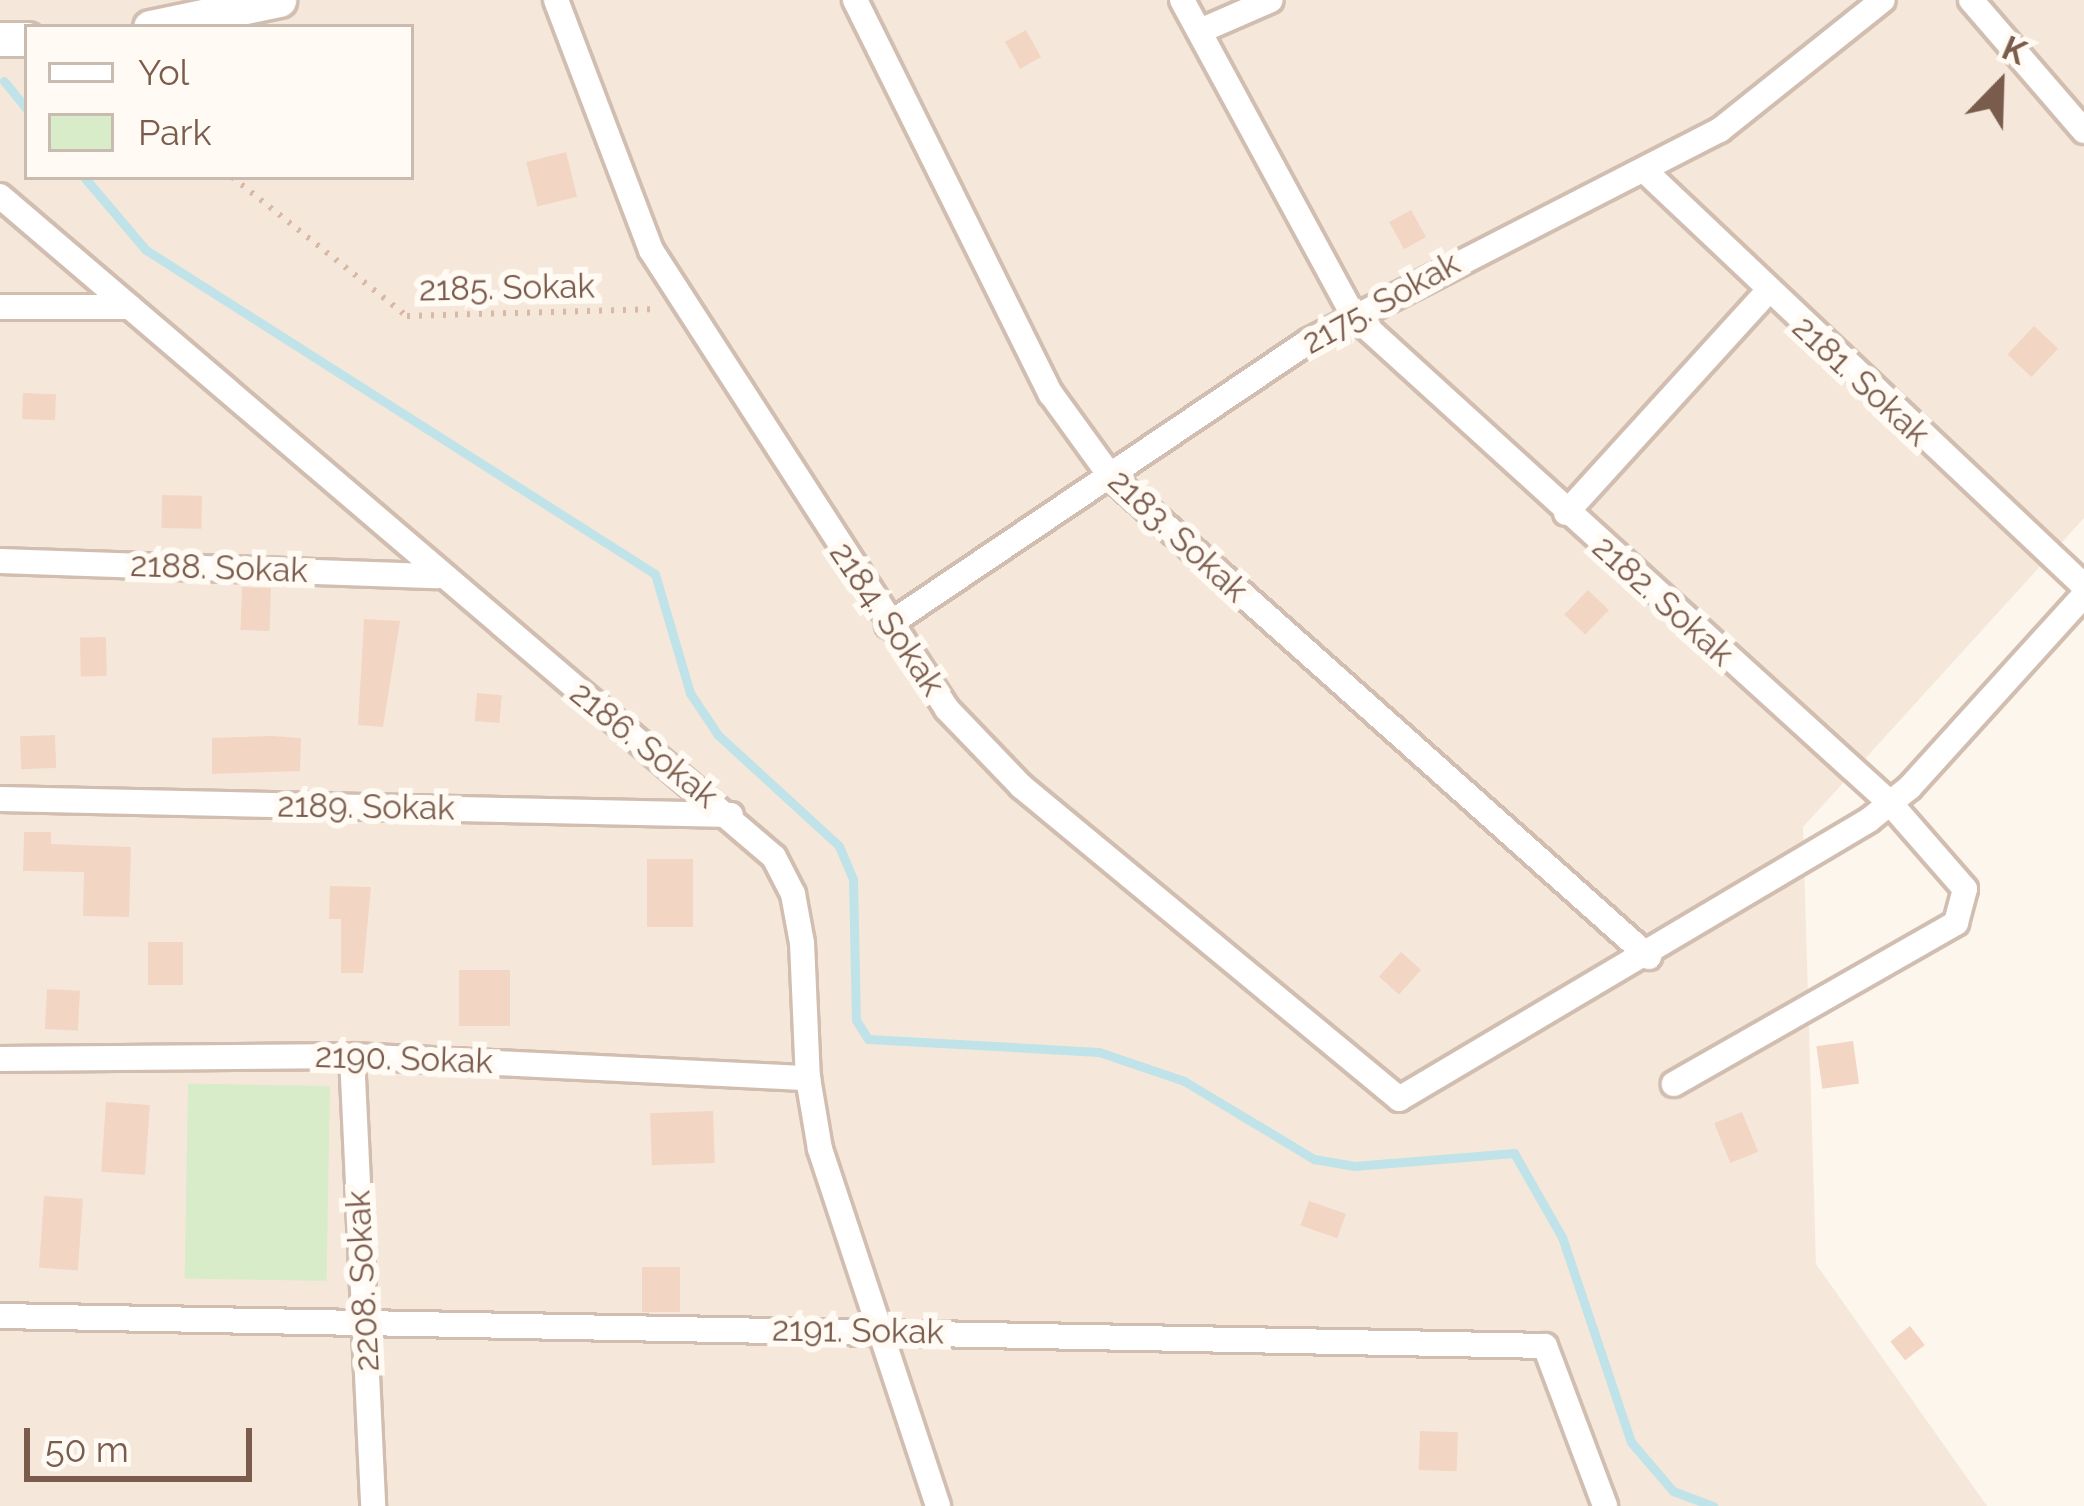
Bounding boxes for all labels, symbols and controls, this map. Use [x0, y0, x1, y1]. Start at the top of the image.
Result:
legend [24, 24, 414, 180]
north arrow [1940, 24, 2060, 144]
text: K [1996, 28, 2032, 73]
text: Yol [138, 51, 189, 93]
text: Park [138, 111, 212, 153]
street label: 2175. Sokak [1296, 244, 1466, 362]
street label: 2185. Sokak [419, 267, 595, 309]
street label: 2181. Sokak [1785, 308, 1937, 454]
street label: 2183. Sokak [1100, 462, 1256, 610]
street label: 2182. Sokak [1585, 528, 1741, 674]
street label: 2184. Sokak [821, 535, 953, 703]
street label: 2188. Sokak [130, 545, 308, 591]
street label: 2186. Sokak [562, 674, 726, 816]
street label: 2189. Sokak [277, 786, 455, 828]
street label: 2190. Sokak [314, 1036, 494, 1082]
street label: 2208. Sokak [338, 1189, 388, 1373]
street label: 2191. Sokak [772, 1310, 944, 1352]
scale bar [30, 1404, 258, 1478]
text: 50 m [45, 1428, 129, 1470]

